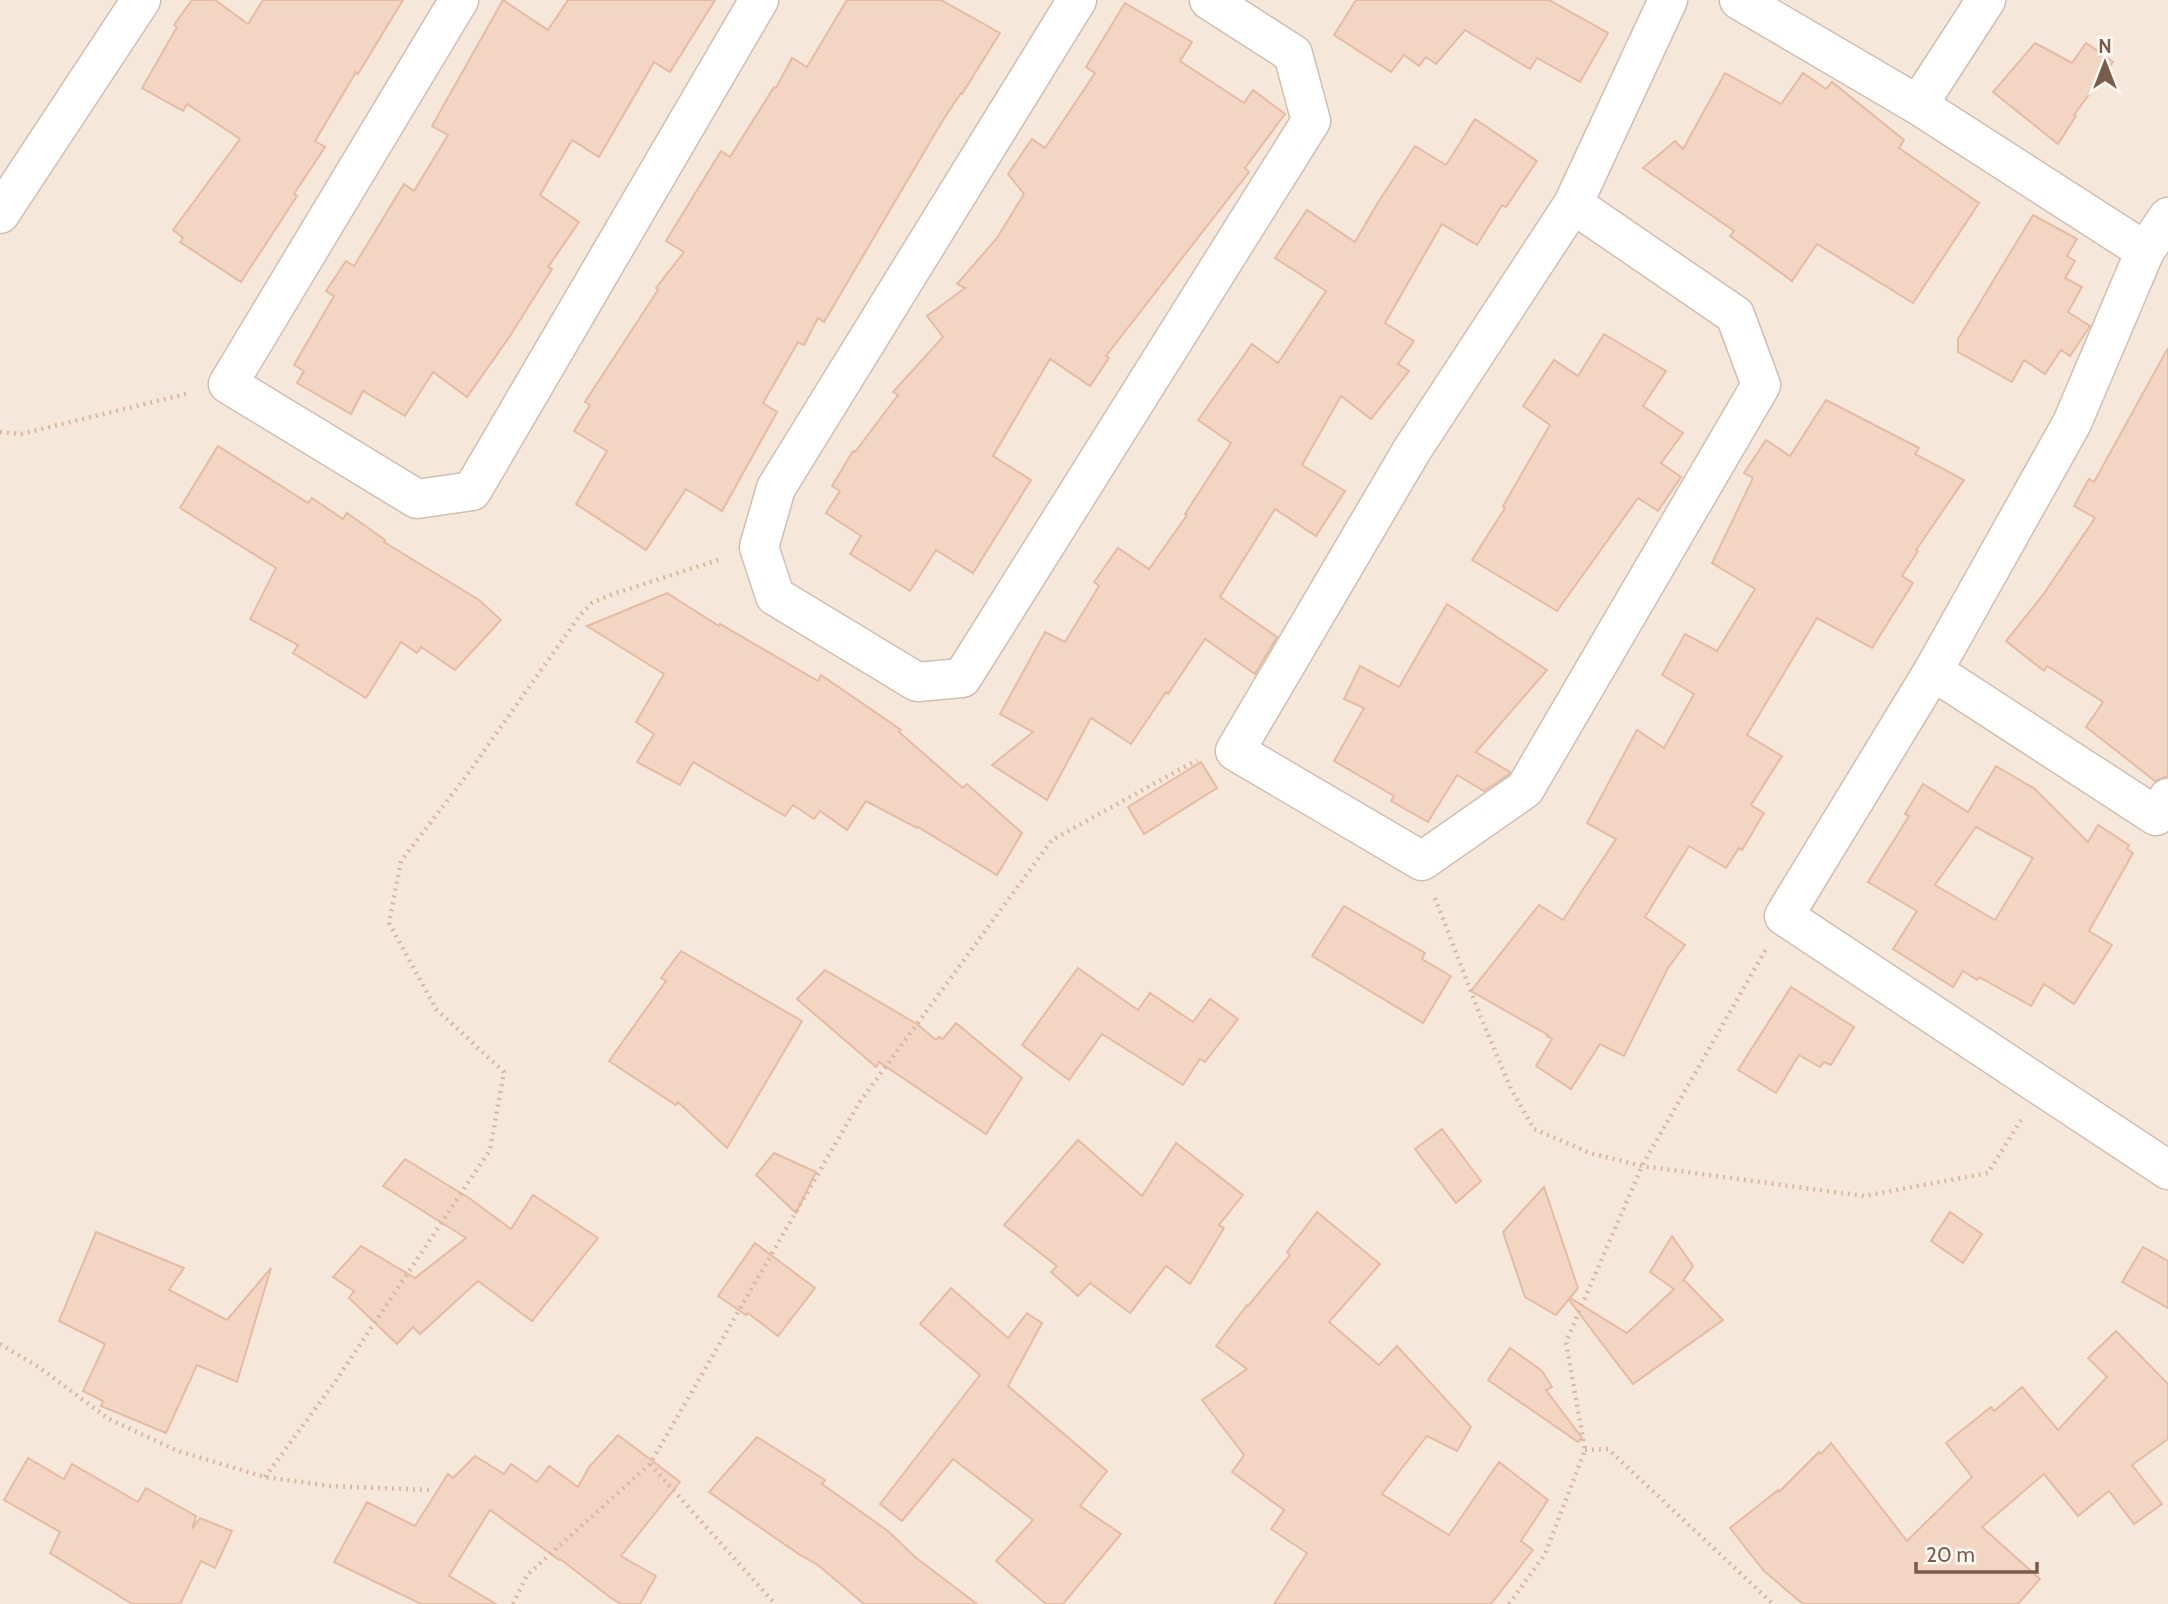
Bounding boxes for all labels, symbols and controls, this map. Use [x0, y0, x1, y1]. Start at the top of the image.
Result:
north arrow [2070, 28, 2140, 98]
text: N [2098, 35, 2112, 58]
scale bar [1916, 1530, 2037, 1574]
text: 20 m [1926, 1542, 1975, 1567]

